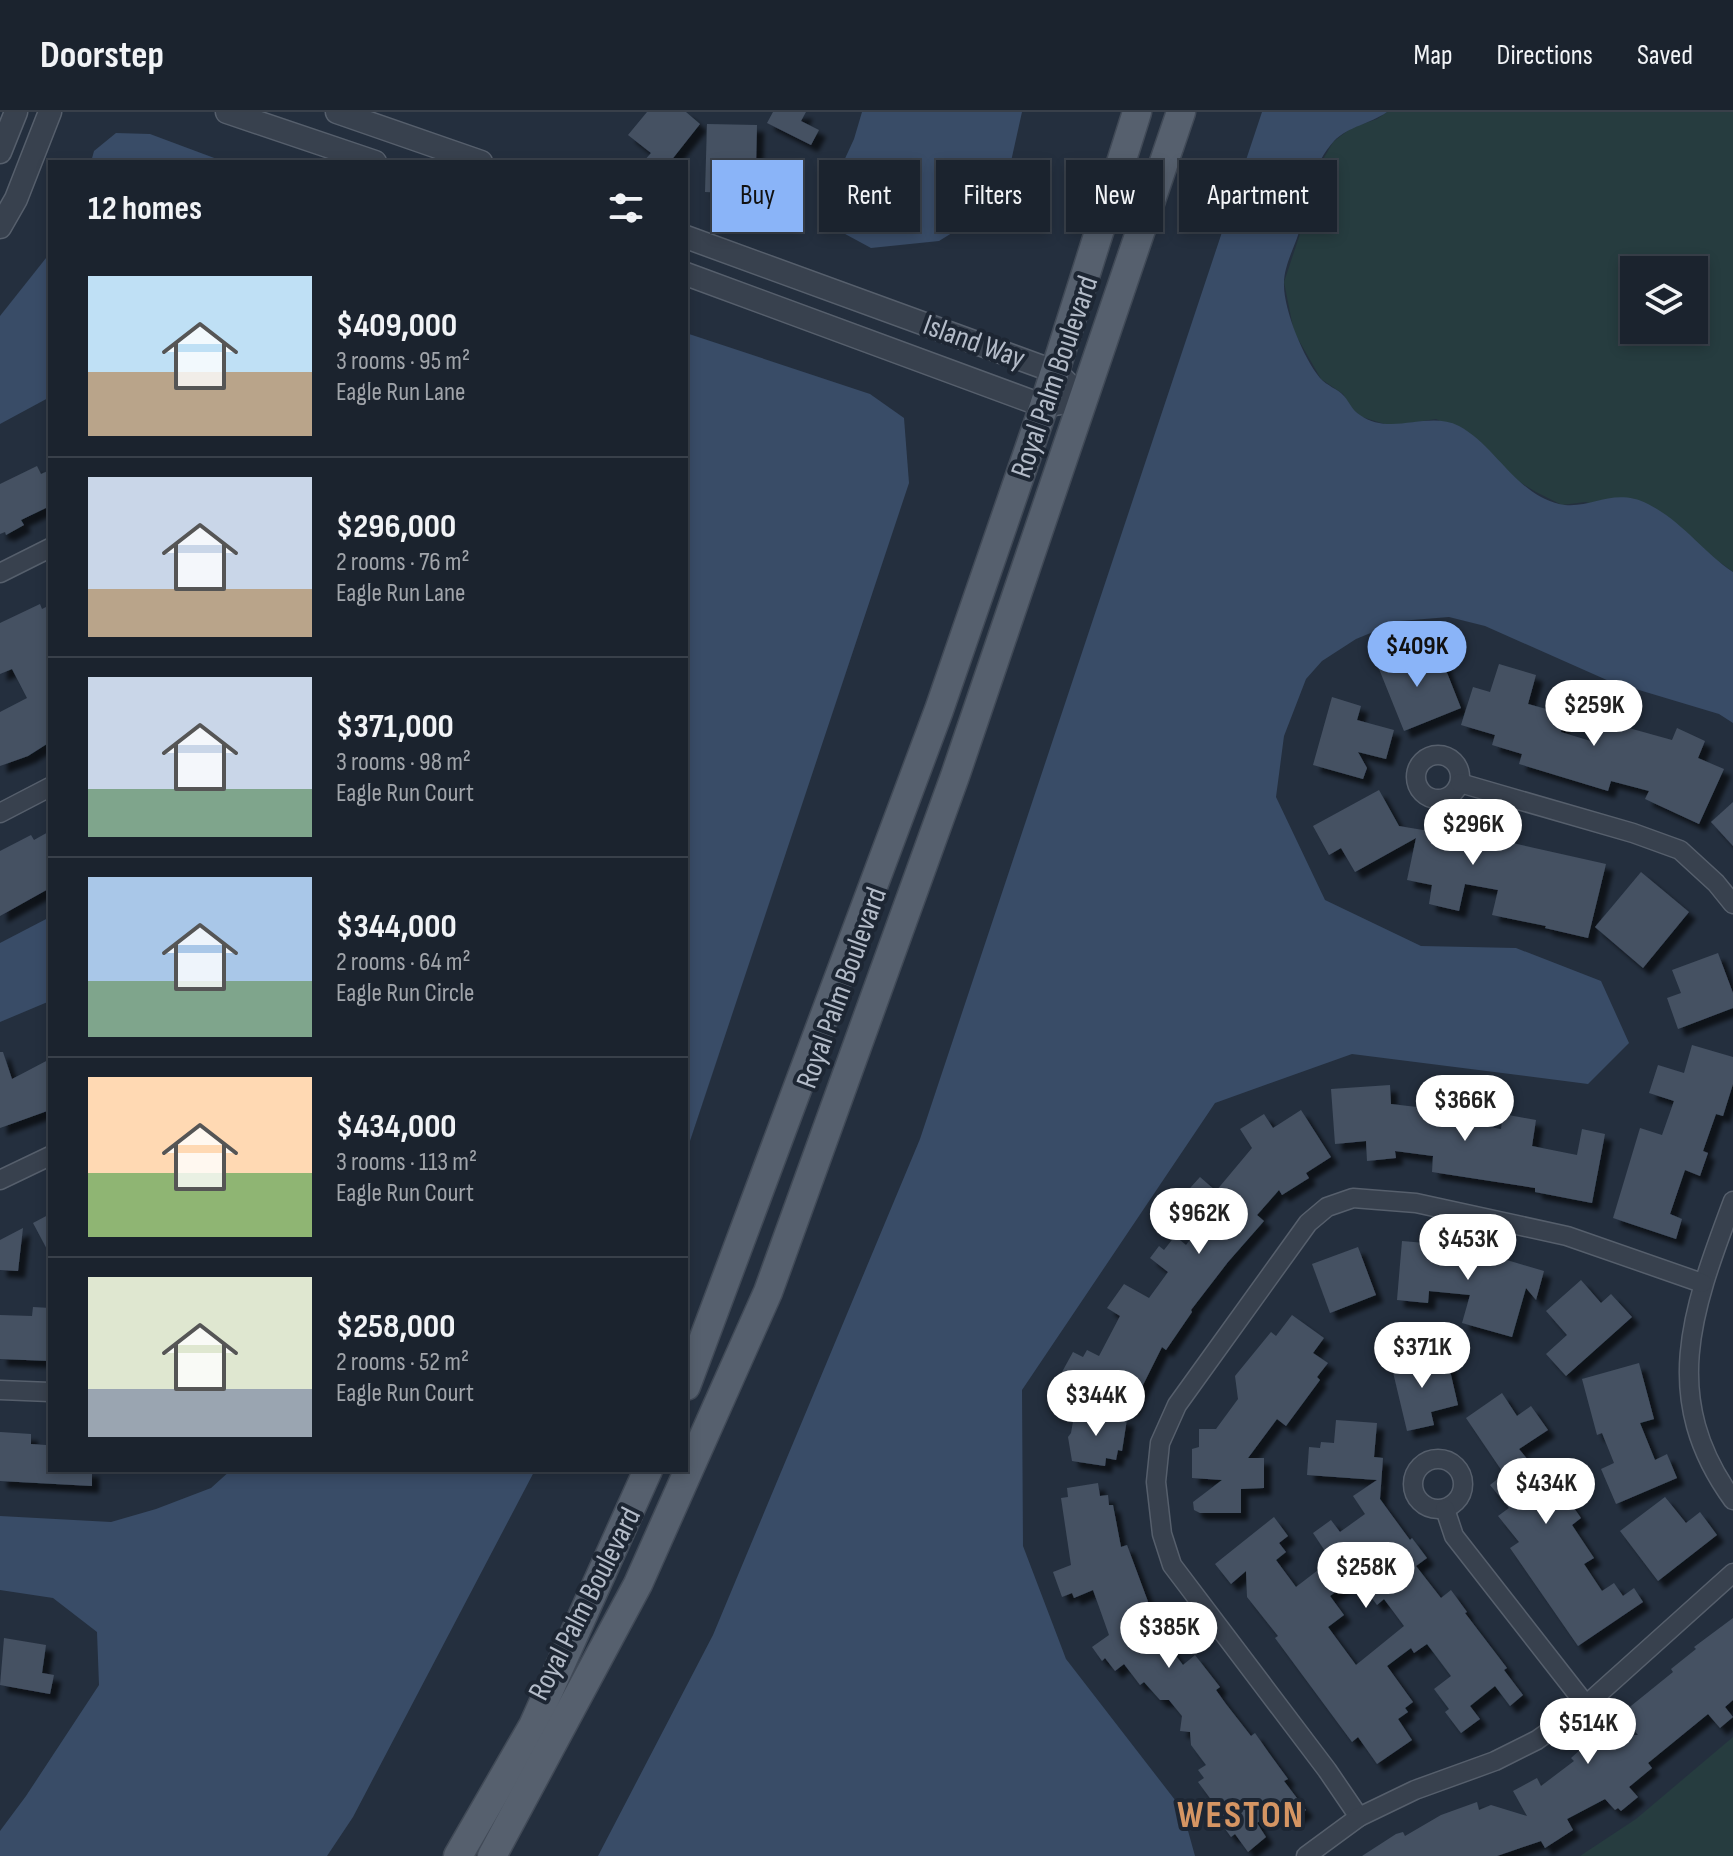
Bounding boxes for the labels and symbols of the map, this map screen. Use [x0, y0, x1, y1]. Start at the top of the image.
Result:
street label: Royal Palm Boulevard [1004, 271, 1106, 483]
street label: Island Way [918, 307, 1030, 377]
pin: $409K [1361, 621, 1473, 689]
pin: $259K [1538, 680, 1650, 748]
pin: $296K [1417, 799, 1529, 867]
street label: Royal Palm Boulevard [789, 883, 895, 1093]
pin: $366K [1409, 1075, 1521, 1143]
pin: $962K [1143, 1188, 1255, 1256]
pin: $453K [1412, 1214, 1524, 1282]
pin: $371K [1366, 1322, 1478, 1390]
pin: $344K [1040, 1370, 1152, 1438]
pin: $434K [1490, 1458, 1602, 1526]
street label: Royal Palm Boulevard [521, 1502, 649, 1706]
pin: $258K [1310, 1542, 1422, 1610]
pin: $385K [1113, 1602, 1225, 1670]
pin: $514K [1532, 1698, 1644, 1766]
district label: WESTON [1177, 1793, 1305, 1838]

